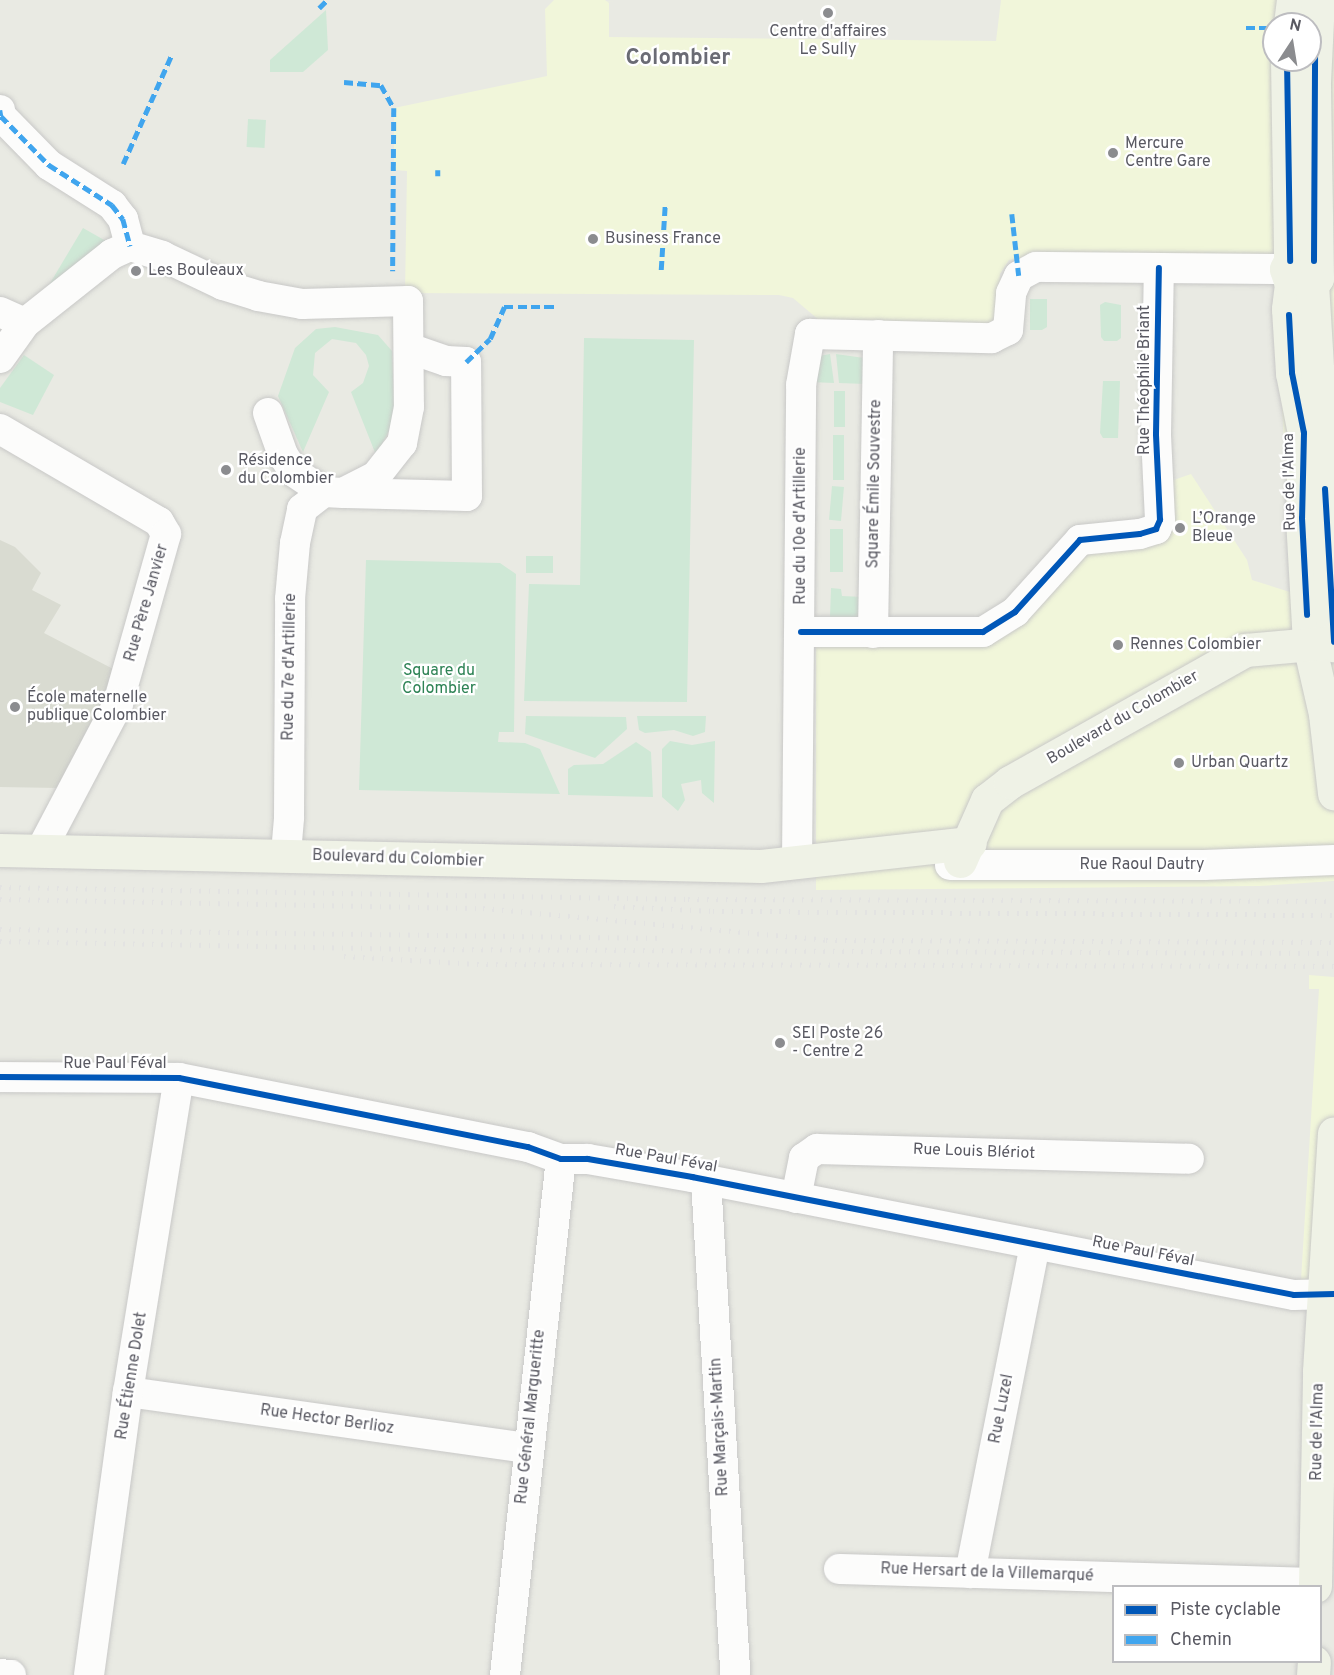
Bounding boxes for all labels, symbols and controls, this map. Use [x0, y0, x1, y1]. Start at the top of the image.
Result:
marker: Centre d'affaires Le Sully [821, 6, 835, 20]
north arrow [1262, 12, 1322, 72]
text: N [1288, 15, 1303, 37]
place label: Centre d'affaires Le Sully [769, 22, 887, 60]
district label: Colombier [626, 46, 730, 72]
place label: Mercure Centre Gare [1125, 134, 1211, 172]
marker: Mercure Centre Gare [1106, 146, 1120, 160]
place label: Business France [605, 229, 721, 249]
marker: Business France [586, 232, 600, 246]
place label: Les Bouleaux [148, 261, 244, 281]
marker: Les Bouleaux [129, 264, 143, 278]
street label: Rue Théophile Briant [1135, 305, 1155, 455]
street label: Square Émile Souvestre [864, 399, 886, 569]
street label: Rue de l'Alma [1280, 433, 1300, 531]
street label: Rue du 10e d'Artillerie [791, 447, 811, 605]
place label: Résidence du Colombier [238, 451, 334, 489]
marker: Résidence du Colombier [219, 463, 233, 477]
place label: L’Orange Bleue [1192, 509, 1256, 547]
marker: L’Orange Bleue [1173, 521, 1187, 535]
street label: Rue Père Janvier [121, 542, 173, 664]
street label: Rue du 7e d'Artillerie [279, 593, 301, 741]
place label: Rennes Colombier [1130, 635, 1261, 655]
marker: Rennes Colombier [1111, 638, 1125, 652]
park label: Square du Colombier [402, 661, 476, 699]
street label: Boulevard du Colombier [1044, 667, 1202, 769]
place label: École maternelle publique Colombier [27, 688, 167, 726]
marker: École maternelle publique Colombier [8, 700, 22, 714]
place label: Urban Quartz [1191, 753, 1289, 773]
marker: Urban Quartz [1172, 756, 1186, 770]
street label: Boulevard du Colombier [312, 846, 484, 872]
street label: Rue Raoul Dautry [1079, 855, 1205, 875]
place label: SEI Poste 26 - Centre 2 [792, 1024, 883, 1062]
marker: SEI Poste 26 - Centre 2 [773, 1036, 787, 1050]
street label: Rue Paul Féval [63, 1054, 167, 1074]
street label: Rue Louis Blériot [913, 1140, 1035, 1164]
street label: Rue Paul Féval [613, 1141, 719, 1177]
street label: Rue Paul Féval [1090, 1233, 1196, 1271]
street label: Rue Étienne Dolet [112, 1311, 152, 1441]
street label: Rue Général Margueritte [512, 1329, 550, 1505]
street label: Rue Marçais-Martin [707, 1357, 733, 1497]
street label: Rue Luzel [986, 1373, 1018, 1445]
street label: Rue de l'Alma [1308, 1383, 1328, 1481]
street label: Rue Hector Berlioz [259, 1401, 395, 1439]
street label: Rue Hersart de la Villemarqué [880, 1560, 1094, 1586]
legend [1112, 1585, 1322, 1663]
text: Piste cyclable [1170, 1599, 1281, 1622]
text: Chemin [1170, 1629, 1232, 1652]

